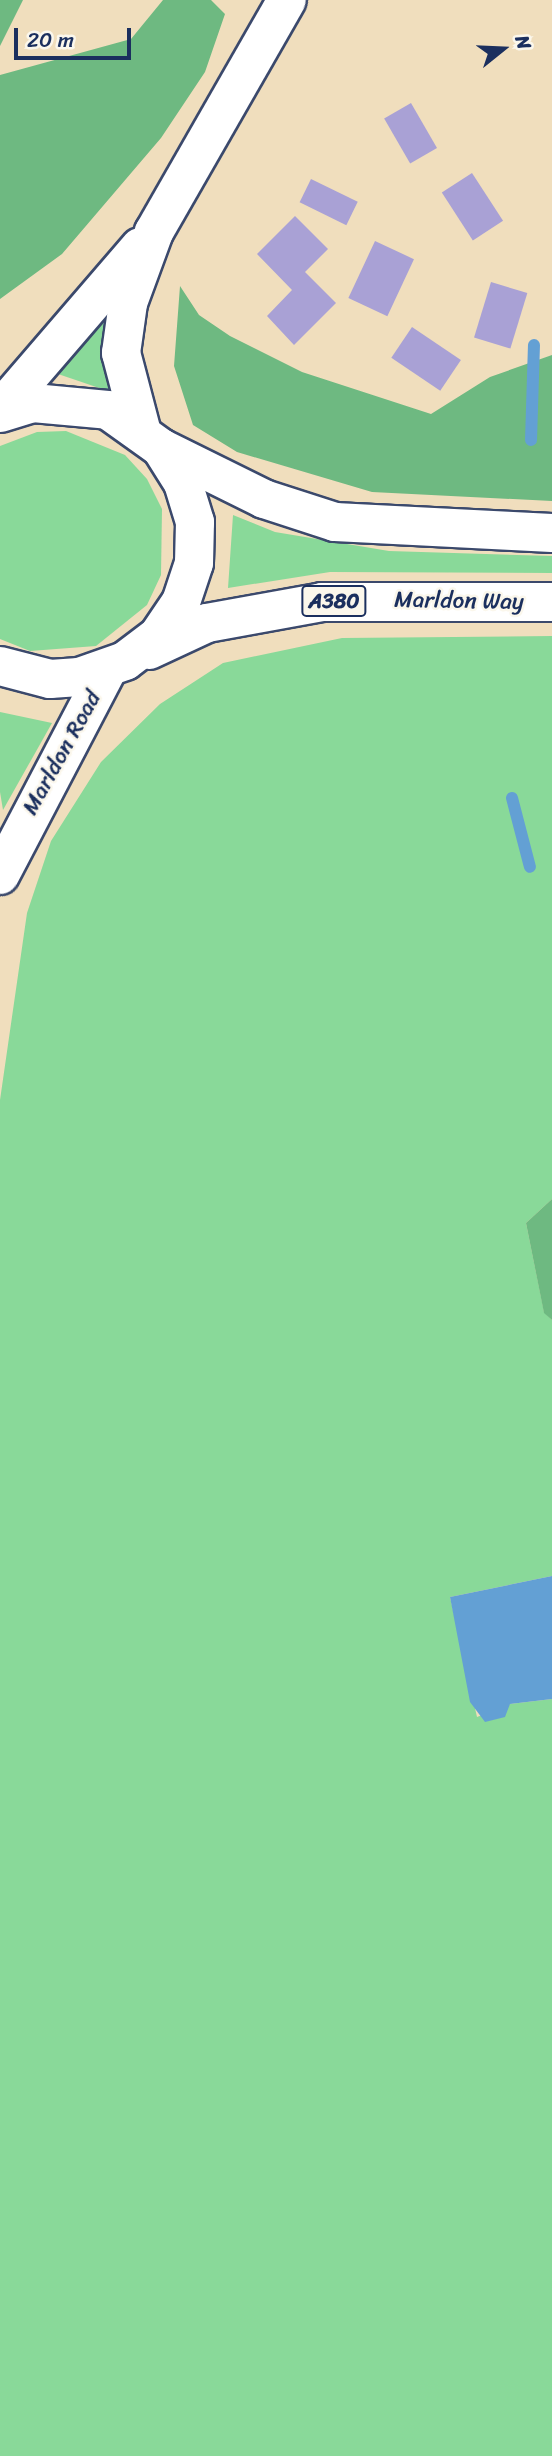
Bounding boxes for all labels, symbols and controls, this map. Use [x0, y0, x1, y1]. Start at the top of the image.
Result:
scale bar [18, 14, 135, 58]
north arrow [468, 14, 538, 84]
text: 20 m [27, 21, 74, 59]
text: N [506, 31, 541, 54]
road number: A380 [301, 584, 367, 618]
street label: Marldon Way [394, 586, 524, 616]
street label: Marldon Road [17, 686, 107, 820]

